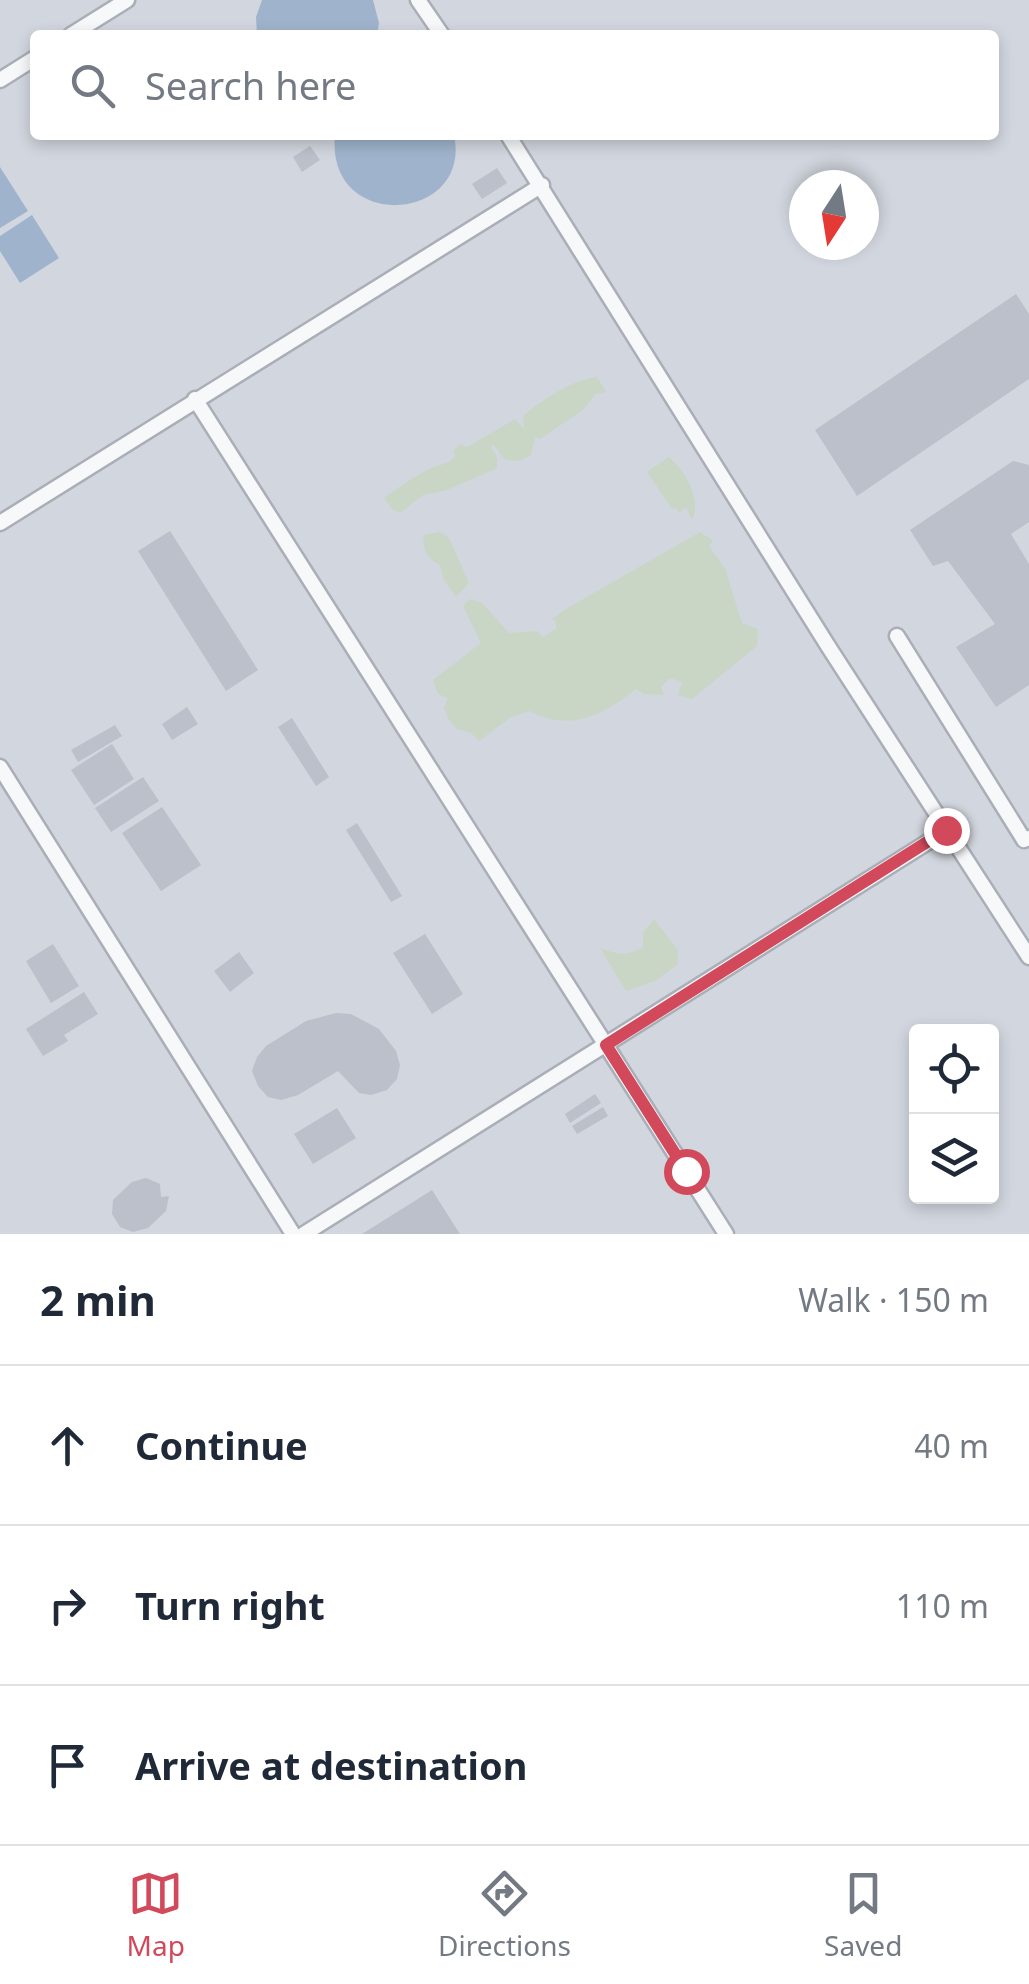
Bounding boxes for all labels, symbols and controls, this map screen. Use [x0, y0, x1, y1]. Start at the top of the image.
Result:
search box [30, 30, 999, 140]
icon: search [65, 58, 120, 113]
text: Search here [145, 59, 356, 111]
north arrow [789, 170, 879, 260]
route end [924, 808, 970, 854]
map controls [909, 1024, 999, 1204]
button: locate [909, 1024, 999, 1114]
button: layers [909, 1114, 999, 1204]
route start [664, 1149, 710, 1195]
text: 2 min [40, 1271, 156, 1328]
text: Walk · 150 m [798, 1278, 989, 1321]
icon: ahead [40, 1418, 95, 1473]
text: Continue [135, 1419, 308, 1471]
text: 40 m [914, 1424, 989, 1467]
icon: right [40, 1578, 95, 1633]
text: Turn right [135, 1579, 325, 1631]
text: 110 m [896, 1584, 989, 1627]
icon: arrive [40, 1738, 95, 1793]
text: Arrive at destination [135, 1739, 527, 1791]
tab: Map [127, 1866, 185, 1964]
tab: Directions [438, 1866, 571, 1964]
tab: Saved [824, 1866, 902, 1964]

